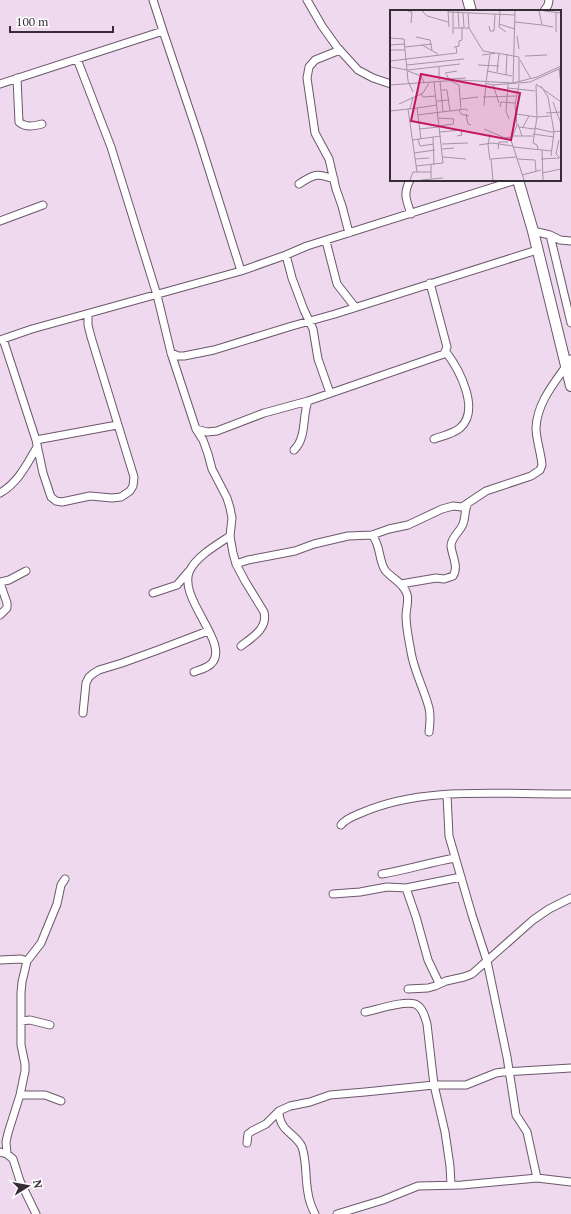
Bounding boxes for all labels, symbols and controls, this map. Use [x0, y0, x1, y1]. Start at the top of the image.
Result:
scale bar [10, 8, 113, 34]
inset map [390, 10, 561, 181]
text: 100 m [16, 14, 49, 29]
north arrow [8, 1166, 48, 1206]
text: N [30, 1179, 46, 1190]

